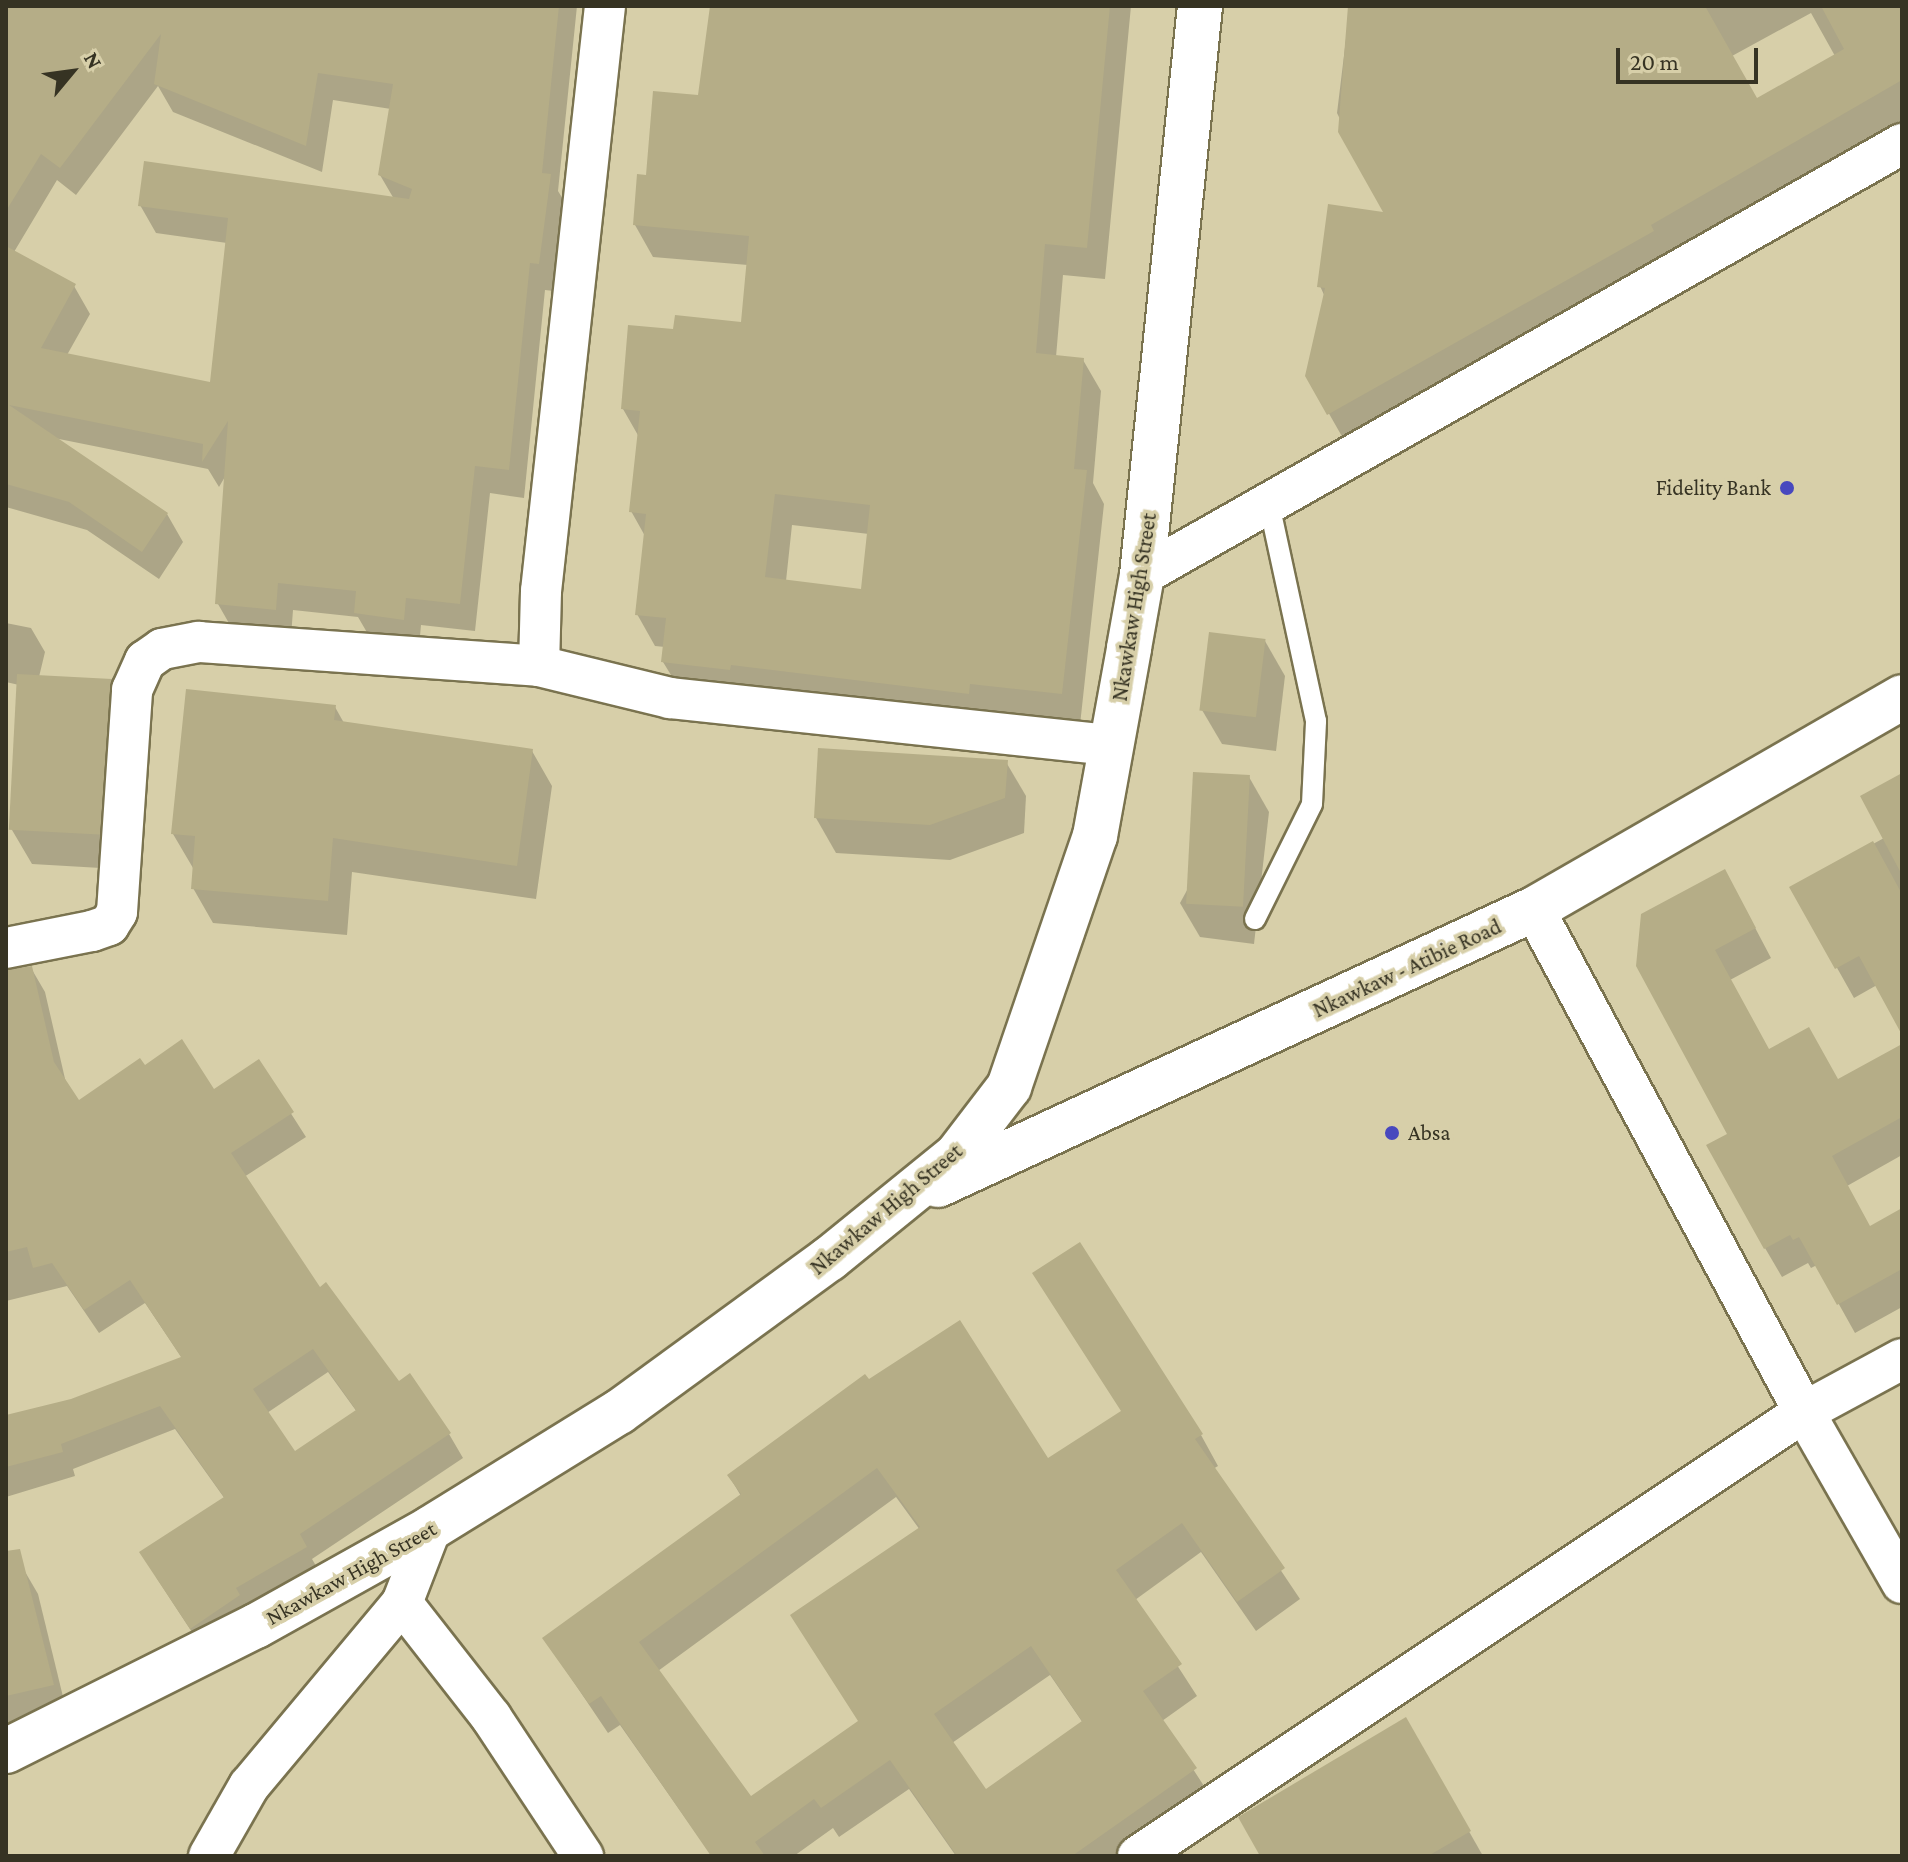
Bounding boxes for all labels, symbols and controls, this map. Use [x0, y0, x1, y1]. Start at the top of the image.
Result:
north arrow [32, 32, 112, 112]
scale bar [1620, 32, 1762, 82]
text: N [79, 48, 108, 73]
text: 20 m [1630, 48, 1679, 75]
place label: Fidelity Bank [1656, 475, 1771, 501]
marker: Fidelity Bank [1778, 479, 1796, 497]
street label: Nkawkaw High Street [1106, 511, 1162, 703]
street label: Nkawkaw - Atibie Road [1309, 913, 1505, 1023]
place label: Absa [1408, 1120, 1451, 1146]
marker: Absa [1383, 1124, 1401, 1142]
street label: Nkawkaw High Street [805, 1138, 967, 1280]
street label: Nkawkaw High Street [261, 1515, 441, 1631]

